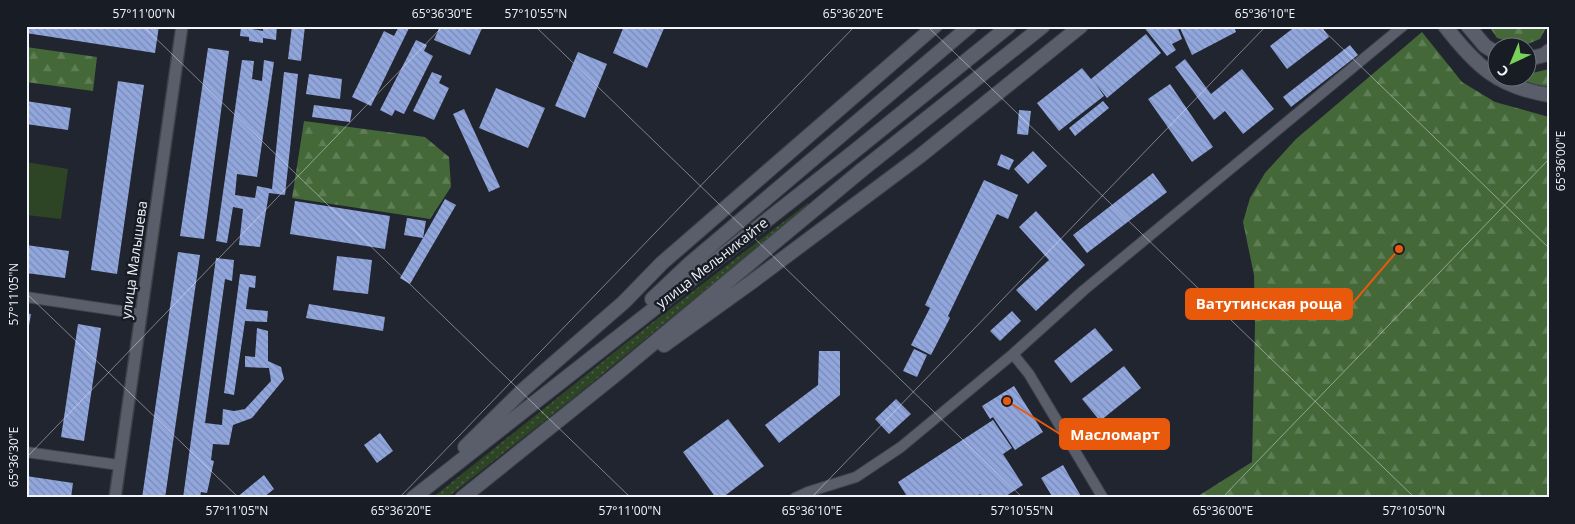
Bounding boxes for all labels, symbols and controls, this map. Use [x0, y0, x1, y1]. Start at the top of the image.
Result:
text: 57°11'00"N [113, 5, 175, 22]
text: 65°36'30"E [412, 5, 472, 22]
text: 57°10'55"N [505, 5, 567, 22]
text: 65°36'20"E [823, 5, 883, 22]
text: 65°36'10"E [1235, 5, 1295, 22]
north arrow [1488, 38, 1538, 88]
text: С [1493, 62, 1512, 82]
text: 65°36'00"E [1552, 131, 1569, 191]
street label: улица Малышева [116, 199, 151, 320]
street label: улица Мельникайте [652, 213, 772, 312]
text: 57°11'05"N [5, 263, 22, 325]
callout: Ватутинская роща [1186, 289, 1352, 319]
text: Ватутинская роща [1196, 293, 1342, 313]
callout: Масломарт [1060, 419, 1169, 449]
text: Масломарт [1070, 424, 1160, 444]
text: 65°36'30"E [5, 427, 22, 487]
text: 57°11'05"N [206, 502, 268, 519]
text: 65°36'20"E [371, 502, 431, 519]
text: 57°11'00"N [599, 502, 661, 519]
text: 65°36'10"E [782, 502, 842, 519]
text: 57°10'55"N [991, 502, 1053, 519]
text: 65°36'00"E [1193, 502, 1253, 519]
text: 57°10'50"N [1383, 502, 1445, 519]

